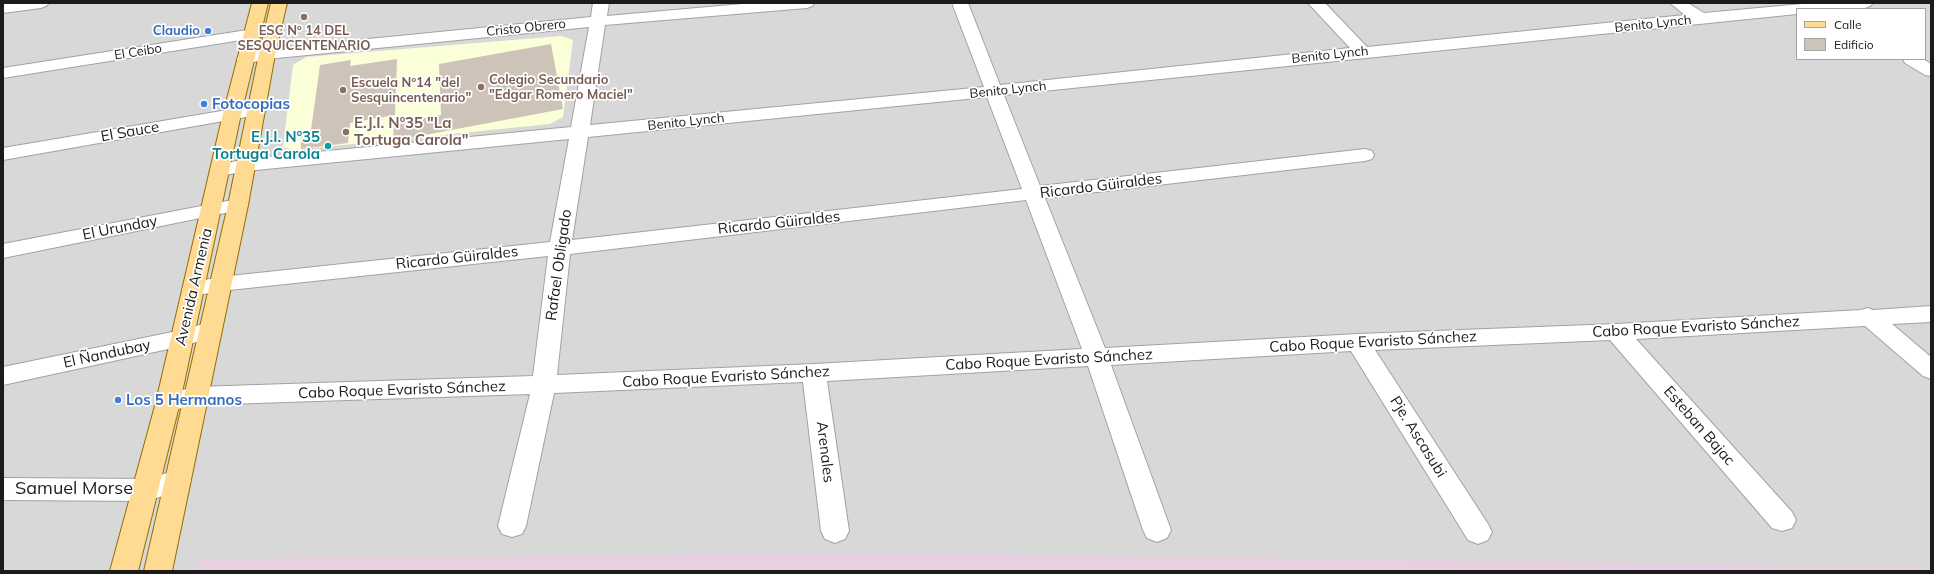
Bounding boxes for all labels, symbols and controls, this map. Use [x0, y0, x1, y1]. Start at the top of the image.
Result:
legend [1796, 8, 1926, 60]
marker: ESC Nº 14 DEL SESQUICENTENARIO [299, 12, 309, 22]
street label: Benito Lynch [1614, 12, 1692, 36]
street label: Cristo Obrero [485, 16, 567, 40]
text: Calle [1834, 17, 1861, 32]
place label: Claudio [153, 23, 200, 39]
place label: ESC Nº 14 DEL SESQUICENTENARIO [238, 23, 370, 54]
marker: Claudio [203, 26, 213, 36]
text: Edificio [1834, 37, 1874, 52]
street label: El Ceibo [113, 41, 163, 63]
street label: Benito Lynch [1291, 43, 1369, 67]
place label: Colegio Secundario "Edgar Romero Maciel" [489, 72, 633, 103]
place label: Escuela Nº14 "del Sesquincentenario" [351, 75, 471, 106]
street label: Benito Lynch [969, 78, 1047, 102]
marker: Colegio Secundario "Edgar Romero Maciel" [476, 82, 486, 92]
marker: Escuela Nº14 "del Sesquincentenario" [338, 85, 348, 95]
place label: Fotocopias [212, 95, 290, 113]
marker: Fotocopias [199, 99, 209, 109]
street label: Benito Lynch [647, 110, 725, 134]
place label: E.J.I. Nº35 "La Tortuga Carola" [354, 114, 469, 149]
street label: El Sauce [100, 118, 160, 146]
marker: E.J.I. Nº35 "La Tortuga Carola" [341, 127, 351, 137]
place label: E.J.I. Nº35 Tortuga Carola [212, 128, 320, 163]
marker: E.J.I. Nº35 Tortuga Carola [323, 141, 333, 151]
street label: Ricardo Güiraldes [1039, 170, 1163, 202]
street label: Rafael Obligado [542, 208, 576, 322]
street label: Ricardo Güiraldes [717, 208, 841, 238]
street label: El Urunday [81, 212, 159, 244]
street label: Avenida Armenia [172, 226, 216, 348]
street label: Ricardo Güiraldes [395, 243, 519, 273]
street label: Cabo Roque Evaristo Sánchez [1592, 313, 1800, 341]
street label: Cabo Roque Evaristo Sánchez [1269, 328, 1477, 356]
street label: El Ñandubay [62, 336, 152, 372]
street label: Cabo Roque Evaristo Sánchez [945, 346, 1153, 374]
street label: Cabo Roque Evaristo Sánchez [622, 363, 830, 391]
street label: Cabo Roque Evaristo Sánchez [298, 377, 506, 403]
street label: Esteban Bajac [1660, 383, 1738, 469]
place label: Los 5 Hermanos [126, 391, 242, 409]
street label: Pje. Ascasubi [1386, 393, 1450, 481]
marker: Los 5 Hermanos [113, 395, 123, 405]
street label: Arenales [812, 420, 838, 484]
street label: Samuel Morse [15, 478, 133, 500]

